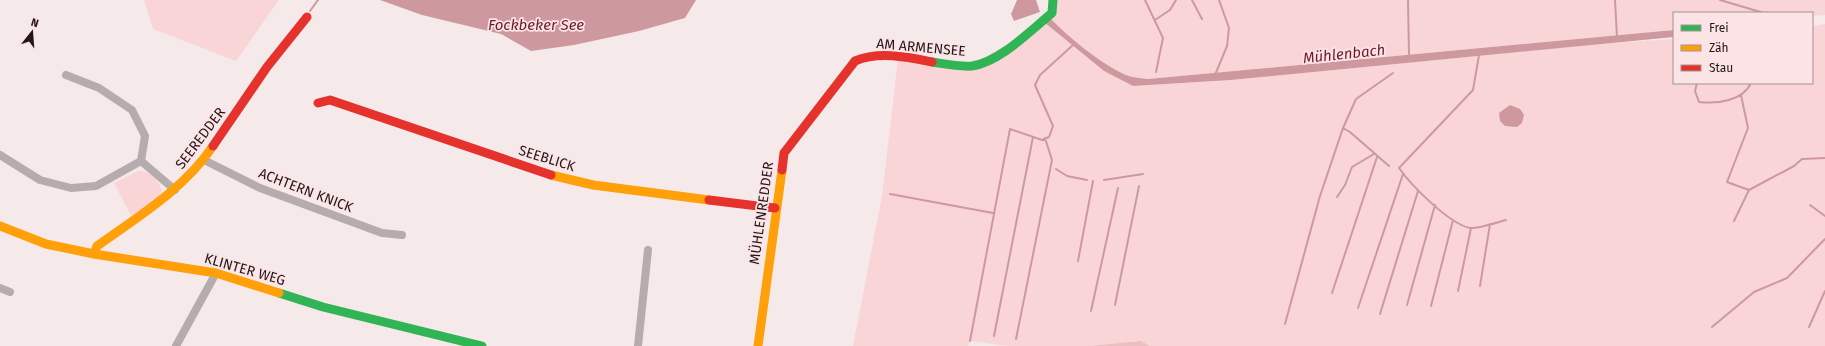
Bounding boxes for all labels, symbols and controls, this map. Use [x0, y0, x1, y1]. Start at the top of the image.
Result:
north arrow [12, 12, 52, 52]
legend [1673, 12, 1813, 84]
text: N [29, 16, 40, 30]
water label: Fockbeker See [488, 16, 584, 34]
text: Frei [1709, 21, 1729, 35]
street label: AM ARMENSEE [876, 35, 966, 60]
water label: Mühlenbach [1302, 41, 1386, 67]
text: Zäh [1709, 41, 1729, 55]
text: Stau [1709, 61, 1733, 75]
street label: SEEREDDER [172, 104, 229, 172]
street label: SEEBLICK [516, 142, 578, 175]
street label: MÜHLENREDDER [745, 160, 777, 266]
street label: ACHTERN KNICK [256, 165, 356, 217]
street label: KLINTER WEG [202, 250, 287, 289]

